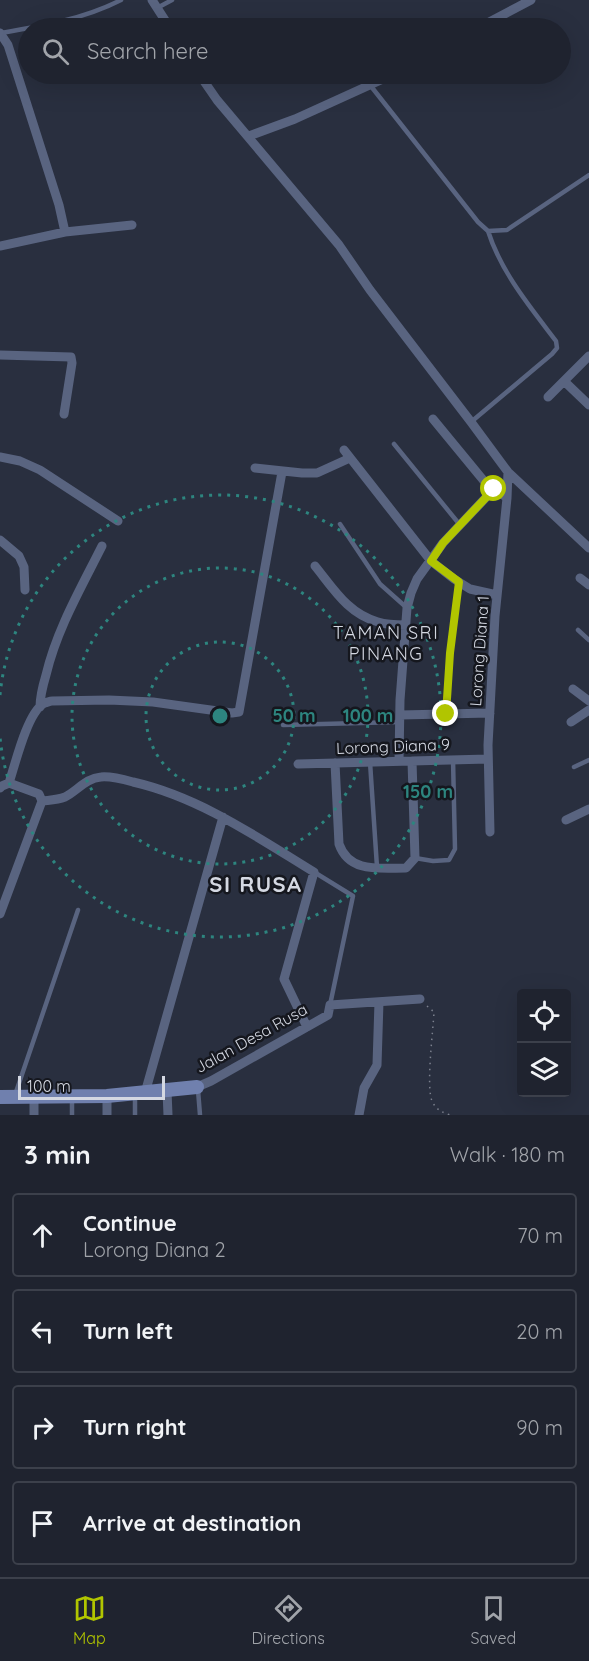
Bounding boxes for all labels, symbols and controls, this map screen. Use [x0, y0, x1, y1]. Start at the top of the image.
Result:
search box [18, 18, 571, 84]
icon: search [39, 35, 72, 68]
text: Search here [87, 37, 208, 65]
route start [480, 475, 506, 501]
street label: Lorong Diana 1 [465, 595, 493, 707]
district label: TAMAN SRI PINANG [333, 621, 439, 665]
route end [432, 700, 458, 726]
text: 50 m [272, 704, 316, 727]
text: 100 m [343, 704, 393, 727]
centre of rings [210, 706, 230, 726]
street label: Lorong Diana 9 [336, 734, 450, 758]
text: 150 m [403, 780, 453, 803]
district label: SI RUSA [209, 870, 303, 898]
map controls [517, 989, 571, 1097]
button: locate [517, 989, 571, 1043]
street label: Jalan Desa Rusa [191, 999, 311, 1077]
button: layers [517, 1043, 571, 1097]
scale bar [18, 1073, 165, 1100]
text: 100 m [27, 1076, 71, 1096]
text: 3 min [24, 1138, 91, 1171]
text: Walk · 180 m [450, 1142, 565, 1167]
text: Continue [83, 1209, 177, 1237]
icon: ahead [26, 1219, 59, 1252]
text: 70 m [517, 1223, 563, 1248]
text: Lorong Diana 2 [83, 1237, 226, 1262]
icon: left [26, 1315, 59, 1348]
text: Turn left [83, 1317, 173, 1345]
text: 20 m [516, 1319, 563, 1344]
icon: right [26, 1411, 59, 1444]
text: Turn right [83, 1413, 187, 1441]
text: 90 m [516, 1415, 563, 1440]
icon: arrive [26, 1507, 59, 1540]
text: Arrive at destination [83, 1509, 301, 1537]
tab: Map [73, 1592, 106, 1648]
tab: Directions [252, 1592, 325, 1648]
tab: Saved [471, 1592, 516, 1648]

